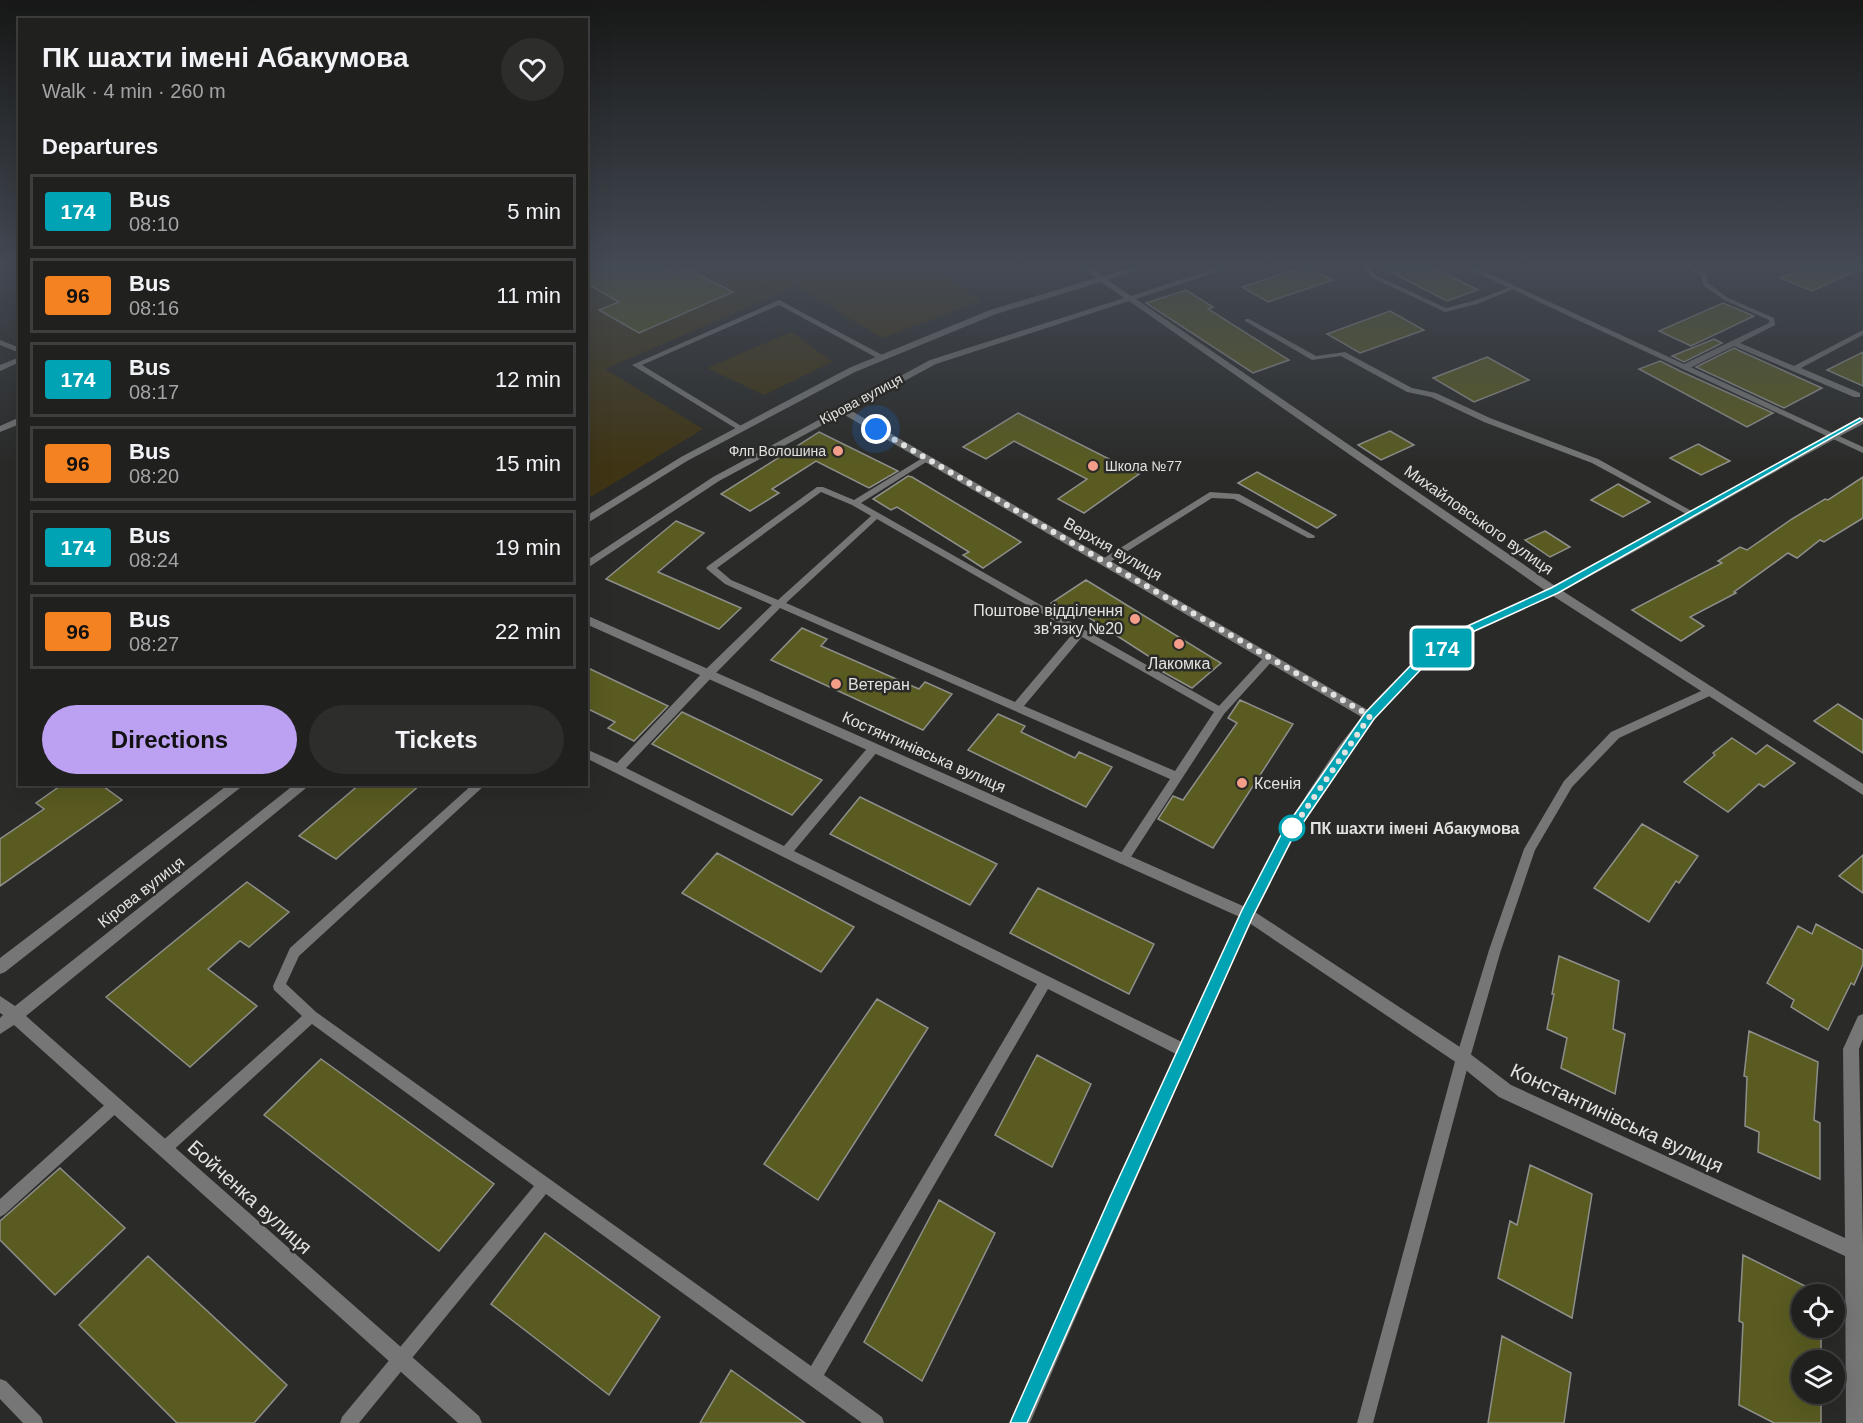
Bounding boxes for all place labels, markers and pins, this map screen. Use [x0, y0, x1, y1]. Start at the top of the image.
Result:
place label: Флп Волошина [729, 443, 826, 459]
marker: Флп Волошина [831, 444, 845, 458]
place label: Школа №77 [1105, 458, 1182, 474]
marker: Школа №77 [1086, 459, 1100, 473]
place label: Поштове відділення зв'язку №20 [973, 602, 1123, 637]
marker: Поштове відділення зв'язку №20 [1128, 612, 1142, 626]
marker: Лакомка [1172, 637, 1186, 651]
place label: Лакомка [1148, 655, 1210, 672]
place label: Ветеран [848, 676, 910, 693]
marker: Ветеран [829, 677, 843, 691]
place label: Ксенія [1254, 775, 1301, 792]
marker: Ксенія [1235, 776, 1249, 790]
marker: ПК шахти імені Абакумова [1279, 815, 1305, 841]
place label: ПК шахти імені Абакумова [1310, 820, 1520, 837]

